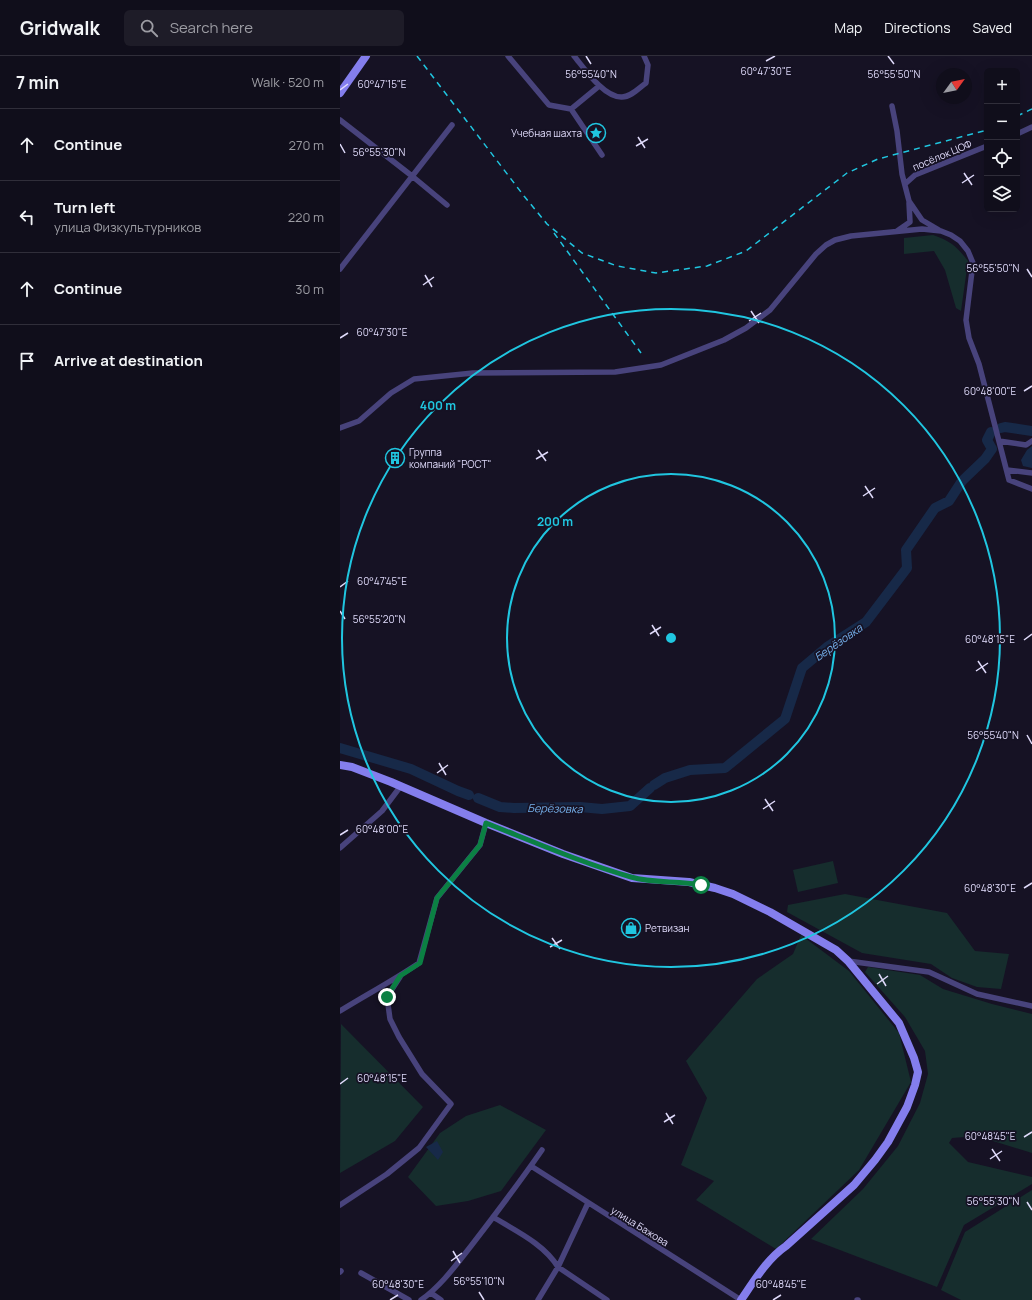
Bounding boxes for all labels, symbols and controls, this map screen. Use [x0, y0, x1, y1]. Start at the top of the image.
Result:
search box [124, 10, 404, 46]
text: Gridwalk [20, 15, 100, 41]
icon: search [138, 17, 160, 39]
text: Search here [170, 17, 253, 38]
text: Map [834, 18, 862, 37]
text: Directions [884, 18, 951, 37]
text: Saved [973, 18, 1012, 37]
text: 60°47'30"E [740, 64, 792, 78]
text: 56°55'40"N [565, 67, 617, 81]
text: 56°55'50"N [868, 67, 921, 81]
north arrow [936, 68, 972, 104]
map controls [984, 68, 1020, 212]
button: + [984, 68, 1020, 104]
text: 7 min [16, 71, 59, 94]
text: Walk · 520 m [251, 73, 324, 91]
text: 60°47'15"E [357, 77, 407, 91]
button: − [984, 104, 1020, 140]
place icon: Учебная шахта [585, 122, 607, 144]
place label: Учебная шахта [511, 126, 582, 140]
icon: ahead [16, 134, 38, 156]
text: Continue [54, 134, 122, 155]
text: 270 m [289, 136, 324, 154]
street label: посёлок ЦОФ [910, 136, 974, 174]
button: locate [984, 140, 1020, 176]
text: 56°55'30"N [353, 145, 405, 159]
button: layers [984, 176, 1020, 212]
text: Turn left [54, 197, 116, 218]
icon: left [16, 206, 38, 228]
text: 220 m [288, 208, 324, 226]
text: улица Физкультурников [54, 218, 201, 236]
text: 56°55'50"N [967, 261, 1020, 275]
icon: ahead [16, 278, 38, 300]
text: Continue [54, 278, 122, 299]
text: 30 m [295, 280, 324, 298]
text: 60°47'30"E [356, 325, 408, 339]
icon: arrive [16, 350, 38, 372]
text: Arrive at destination [54, 350, 203, 371]
text: 60°48'00"E [964, 384, 1017, 398]
text: 400 m [420, 397, 456, 414]
place label: Группа компаний "РОСТ" [409, 445, 491, 471]
building icon: Группа компаний "РОСТ" [384, 447, 406, 469]
text: 200 m [537, 513, 573, 530]
text: 60°47'45"E [357, 574, 407, 588]
text: 56°55'20"N [353, 612, 406, 626]
water label: Берёзовка [811, 619, 866, 664]
centre of rings [664, 631, 678, 645]
text: 60°48'15"E [965, 632, 1015, 646]
text: 56°55'40"N [967, 728, 1019, 742]
water label: Берёзовка [527, 800, 584, 816]
text: 60°48'00"E [356, 822, 409, 836]
route start [692, 876, 710, 894]
text: 60°48'30"E [964, 881, 1016, 895]
shop icon: Ретвизан [620, 917, 642, 939]
place label: Ретвизан [645, 921, 690, 935]
route end [378, 988, 396, 1006]
text: 60°48'15"E [357, 1071, 407, 1085]
text: 60°48'45"E [965, 1129, 1016, 1143]
text: 56°55'30"N [967, 1194, 1019, 1208]
street label: улица Бажова [609, 1203, 671, 1249]
text: 56°55'10"N [454, 1274, 505, 1288]
text: 60°48'30"E [372, 1277, 424, 1291]
text: 60°48'45"E [756, 1277, 807, 1291]

